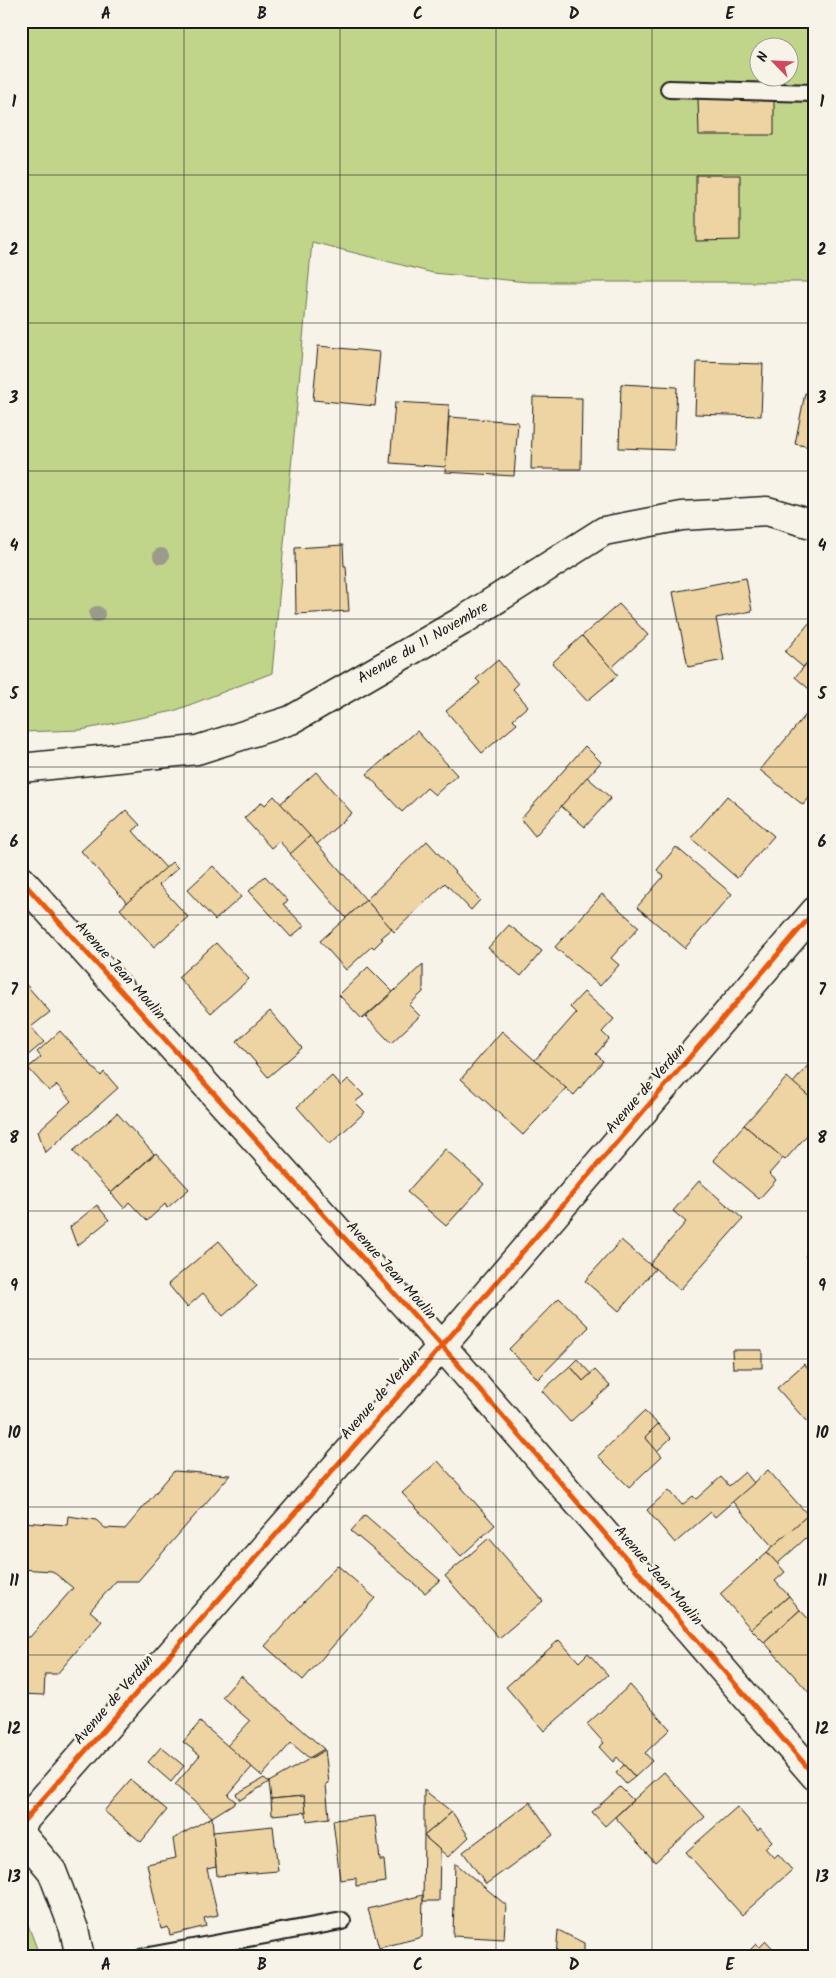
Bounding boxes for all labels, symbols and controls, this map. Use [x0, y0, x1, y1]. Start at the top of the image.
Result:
text: A [101, 2, 111, 27]
text: B [257, 2, 267, 27]
text: C [413, 2, 423, 27]
text: D [569, 2, 580, 27]
text: E [726, 2, 736, 27]
north arrow [748, 38, 798, 88]
text: N [751, 48, 775, 66]
text: 1 [12, 90, 17, 115]
text: 1 [820, 90, 825, 115]
text: 2 [9, 238, 19, 263]
text: 2 [817, 238, 827, 263]
text: 3 [9, 386, 19, 411]
text: 3 [817, 386, 827, 411]
text: 4 [10, 534, 19, 559]
text: 4 [818, 534, 827, 559]
street label: Avenue du 11 Novembre [353, 596, 493, 690]
text: 5 [9, 682, 20, 707]
text: 5 [817, 682, 828, 707]
text: 6 [10, 830, 19, 855]
text: 6 [818, 830, 827, 855]
street label: Avenue Jean Moulin [69, 916, 171, 1026]
text: 7 [10, 978, 18, 1003]
text: 7 [818, 978, 826, 1003]
street label: Avenue de Verdun [600, 1039, 692, 1139]
text: 8 [9, 1126, 19, 1151]
text: 8 [817, 1126, 827, 1151]
street label: Avenue Jean Moulin [340, 1216, 442, 1326]
text: 9 [10, 1274, 18, 1299]
text: 9 [818, 1274, 826, 1299]
street label: Avenue de Verdun [335, 1345, 427, 1445]
text: 10 [7, 1421, 21, 1446]
text: 10 [815, 1421, 829, 1446]
street label: Avenue Jean Moulin [608, 1521, 708, 1631]
text: 11 [9, 1569, 19, 1594]
text: 11 [817, 1569, 827, 1594]
street label: Avenue de Verdun [68, 1650, 160, 1750]
text: 12 [7, 1717, 21, 1742]
text: 12 [815, 1717, 829, 1742]
text: 13 [7, 1865, 21, 1890]
text: 13 [815, 1865, 829, 1890]
text: A [101, 1953, 111, 1978]
text: B [257, 1953, 267, 1978]
text: C [413, 1953, 423, 1978]
text: D [569, 1953, 580, 1978]
text: E [726, 1953, 736, 1978]

